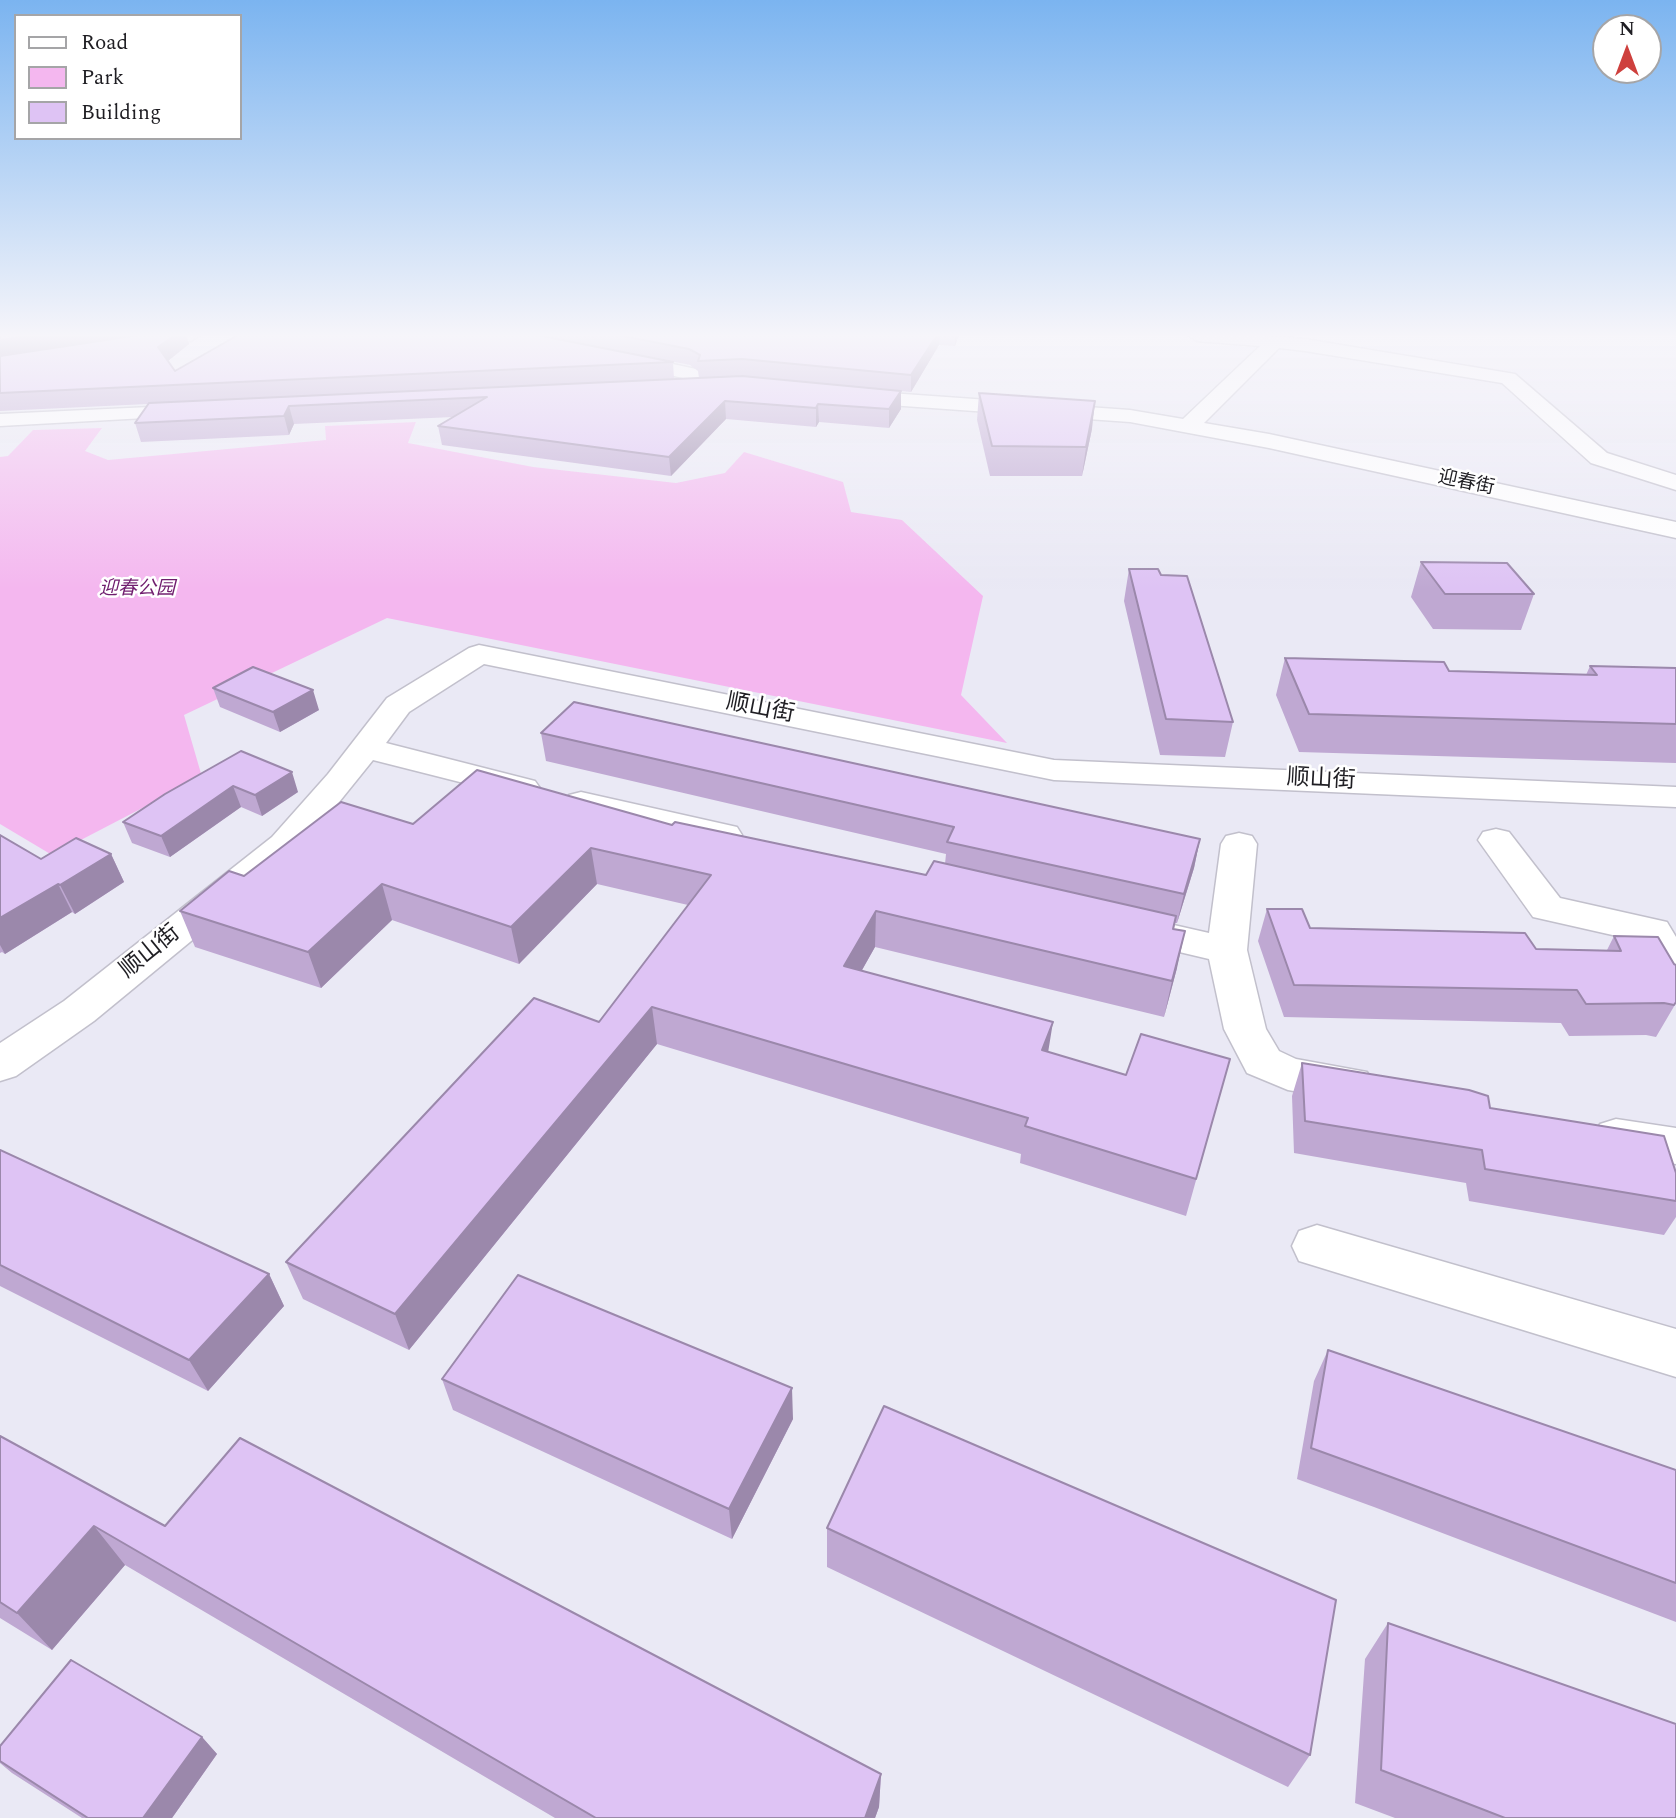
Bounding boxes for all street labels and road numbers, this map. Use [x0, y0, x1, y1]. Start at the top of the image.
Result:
street label: 迎春街 [1436, 467, 1496, 501]
street label: 顺山街 [724, 690, 796, 730]
street label: 顺山街 [1286, 765, 1356, 797]
street label: 顺山街 [116, 921, 186, 985]

